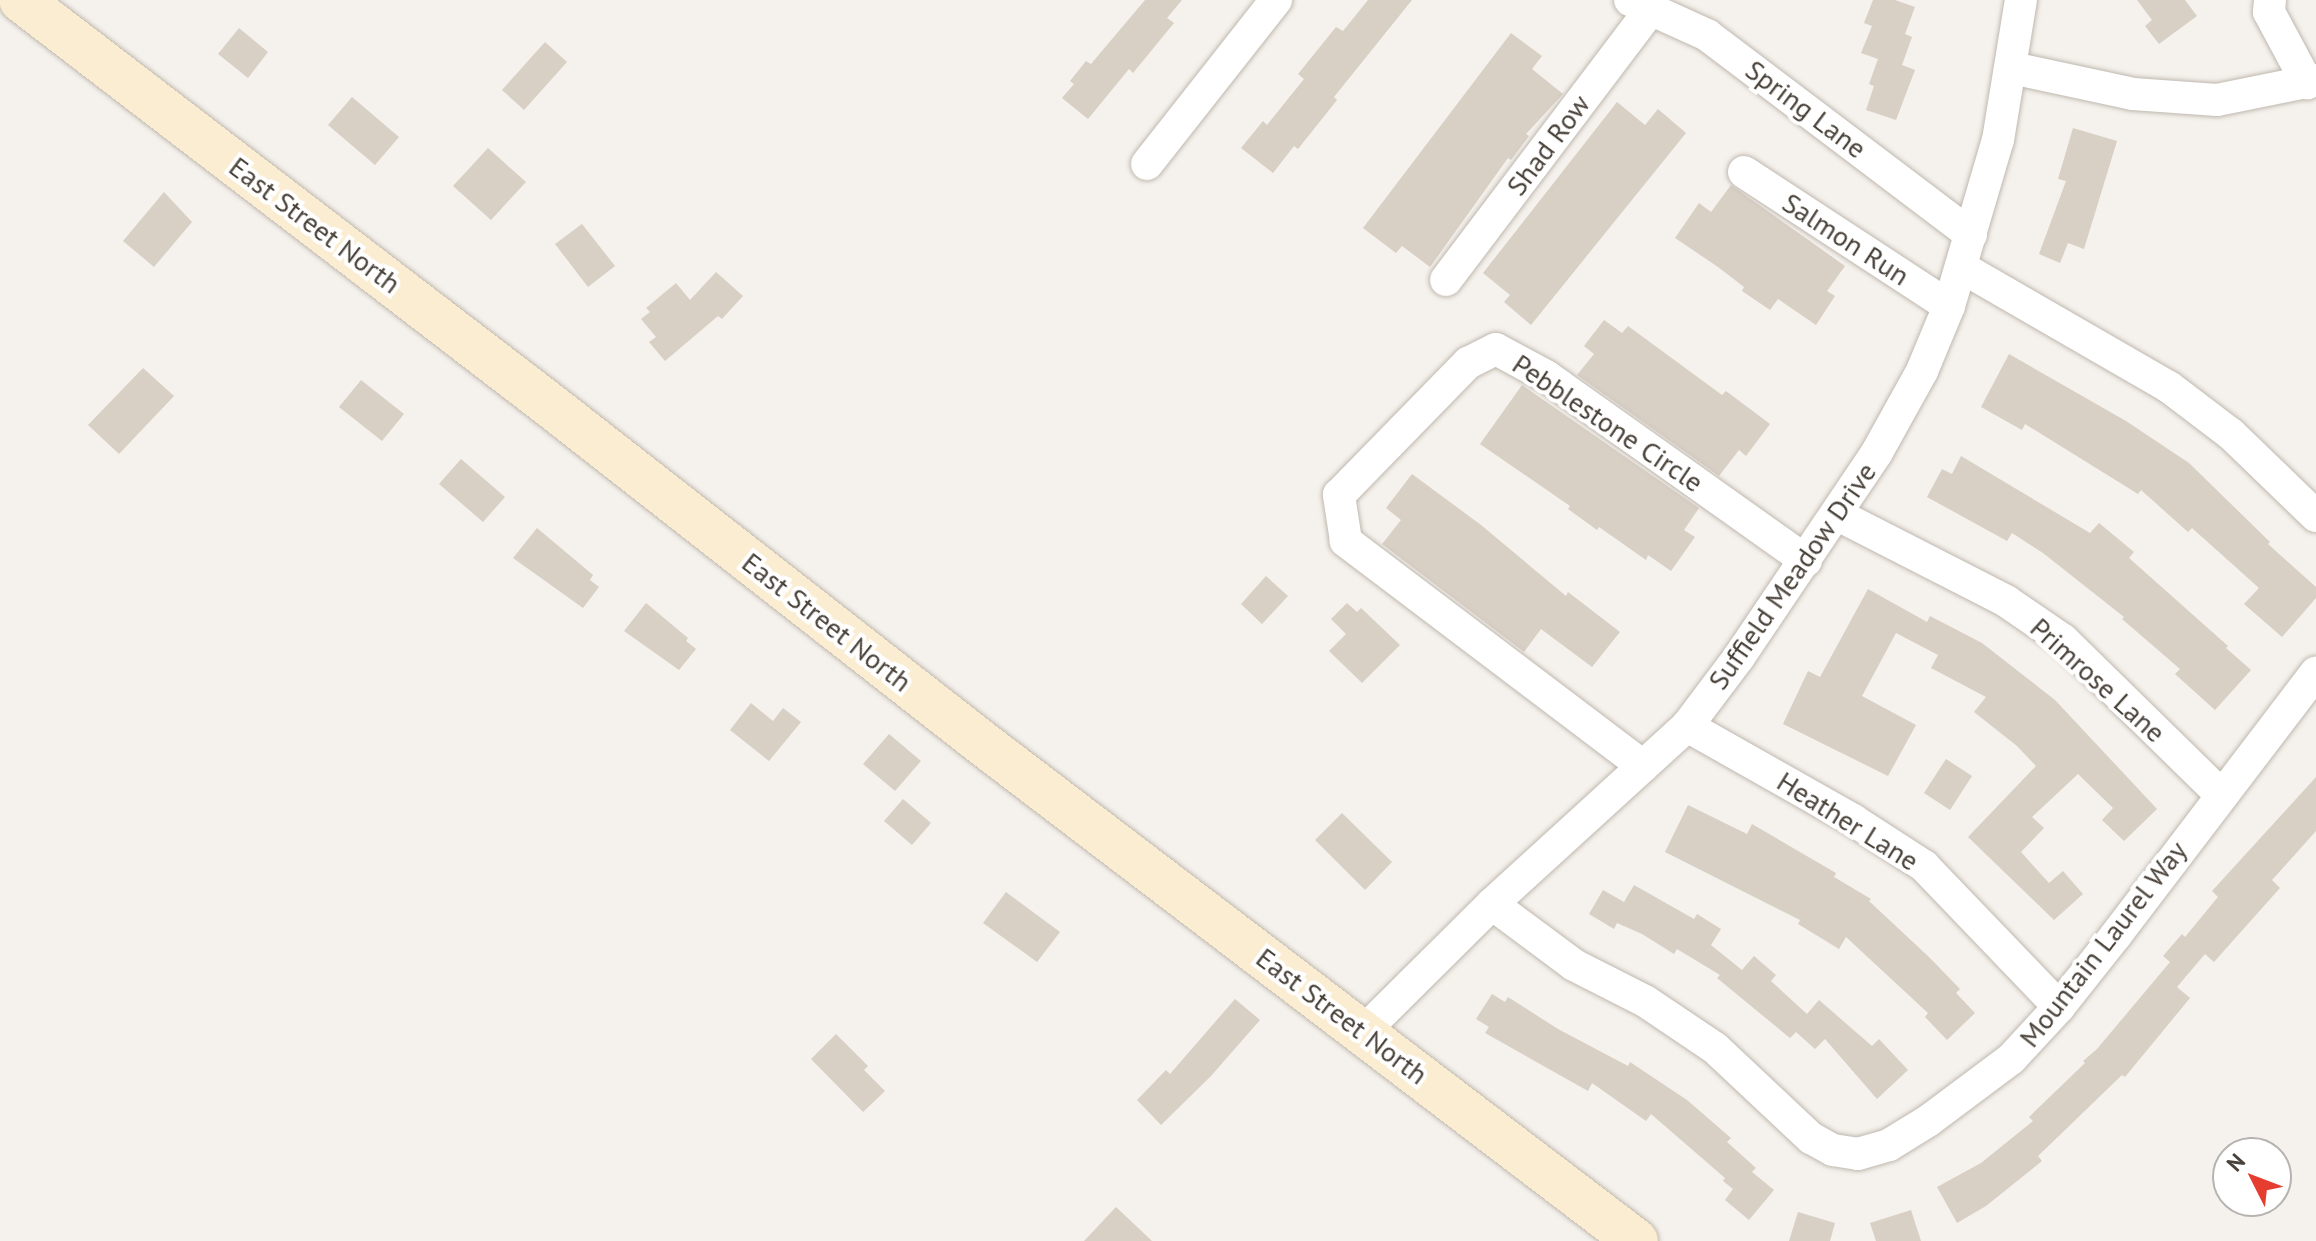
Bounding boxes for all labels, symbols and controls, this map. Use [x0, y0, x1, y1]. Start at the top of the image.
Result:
street label: Spring Lane [1739, 53, 1873, 165]
street label: Shad Row [1499, 88, 1597, 202]
street label: East Street North [223, 150, 407, 300]
street label: Salmon Run [1776, 186, 1916, 292]
street label: Pebblestone Circle [1506, 347, 1710, 499]
street label: Suffield Meadow Drive [1701, 456, 1883, 696]
street label: East Street North [736, 545, 918, 699]
street label: Primrose Lane [2024, 611, 2172, 749]
street label: Heather Lane [1771, 764, 1925, 878]
street label: Mountain Laurel Way [2012, 834, 2194, 1054]
street label: East Street North [1250, 941, 1434, 1091]
north arrow [2212, 1137, 2292, 1217]
text: N [2220, 1148, 2251, 1177]

